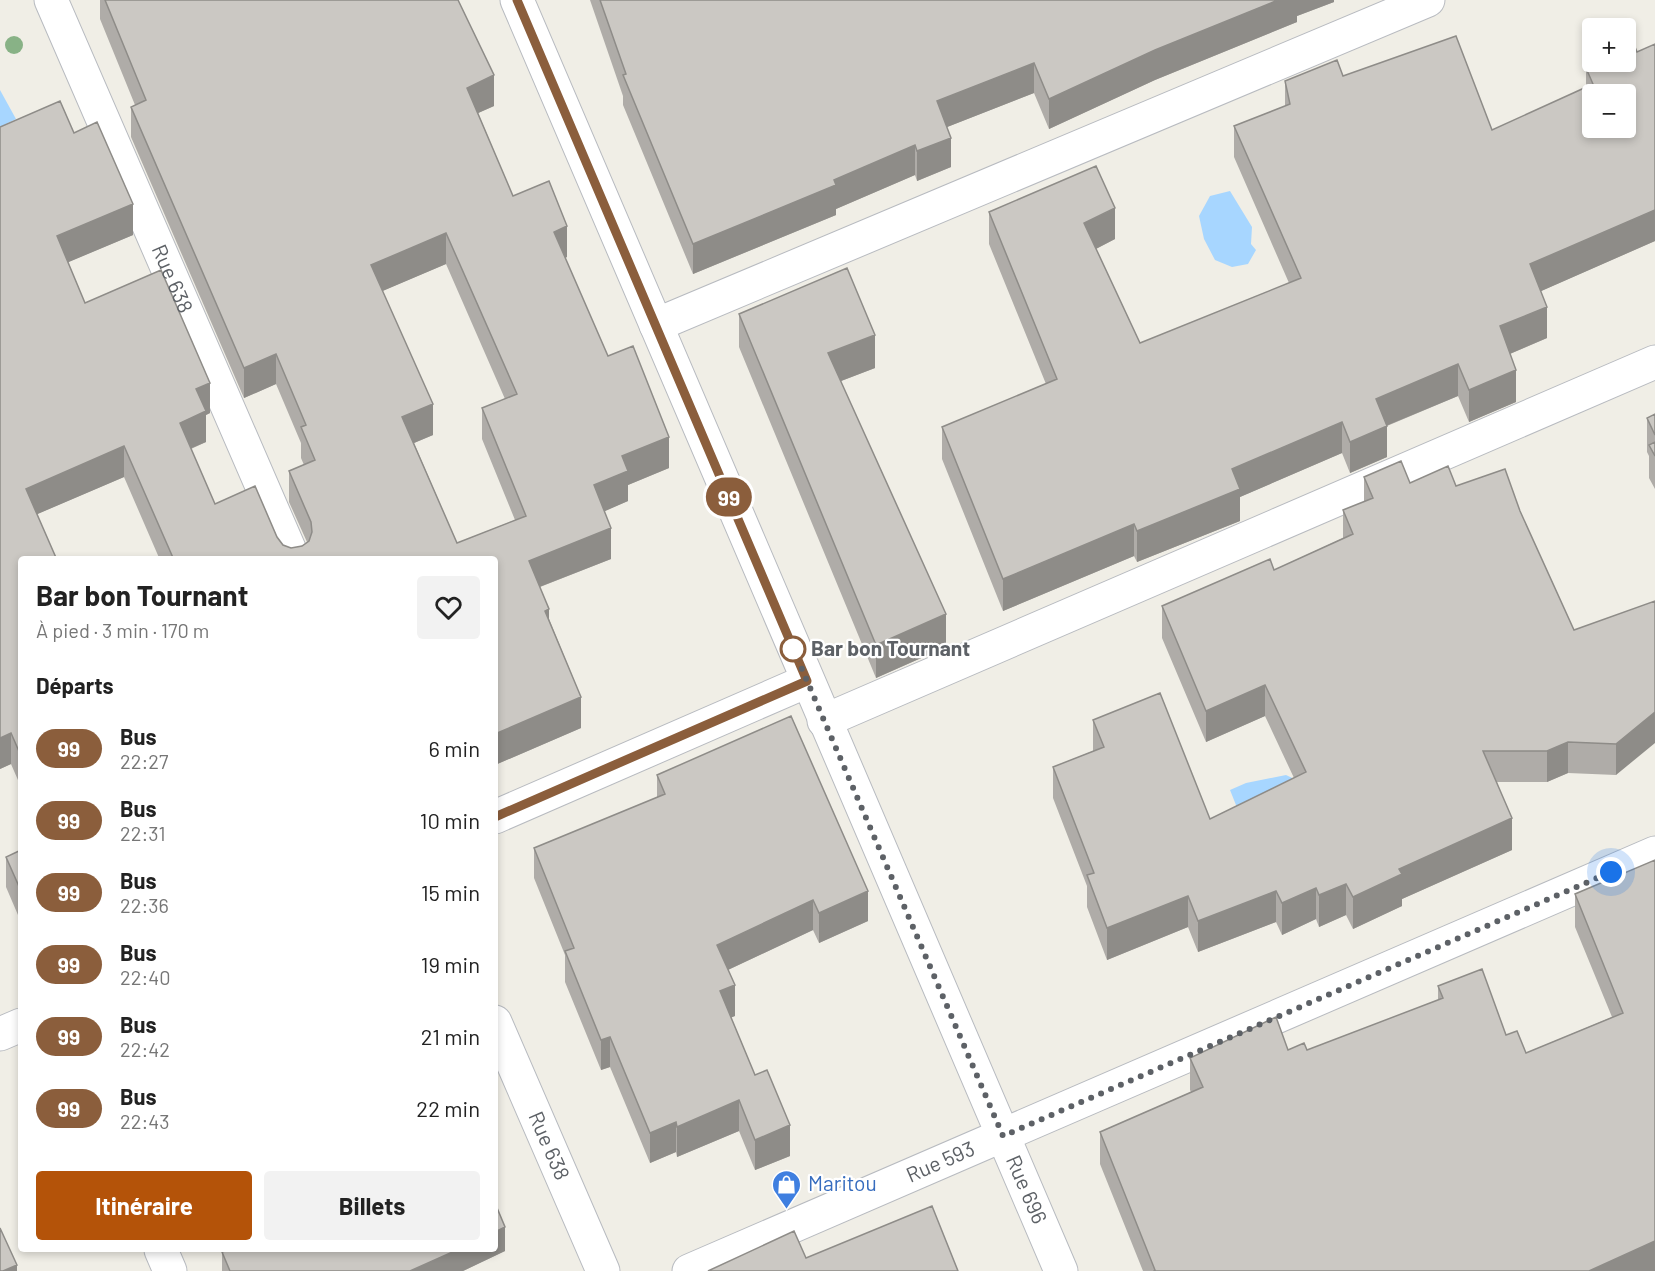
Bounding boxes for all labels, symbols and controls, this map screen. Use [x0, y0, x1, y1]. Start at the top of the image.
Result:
map controls [1582, 18, 1636, 138]
button: + [1582, 18, 1636, 72]
button: − [1582, 84, 1636, 138]
street label: Rue 638 [148, 240, 199, 316]
line badge: 99 [702, 478, 756, 516]
text: 99 [718, 485, 740, 510]
button: heart [417, 576, 480, 639]
text: Bar bon Tournant [36, 578, 248, 612]
text: À pied · 3 min · 170 m [36, 618, 209, 642]
place label: Bar bon Tournant [811, 635, 970, 660]
marker: Bar bon Tournant [780, 636, 806, 662]
text: Départs [36, 672, 114, 698]
text: Bus [120, 723, 157, 749]
text: 6 min [429, 735, 480, 761]
text: 99 [58, 736, 80, 761]
text: 22:27 [120, 749, 168, 773]
text: Bus [120, 795, 157, 821]
text: 10 min [420, 807, 480, 833]
text: 99 [58, 808, 80, 833]
text: 22:31 [120, 821, 165, 845]
your location [1596, 857, 1626, 887]
text: Bus [120, 867, 157, 893]
text: 15 min [421, 879, 480, 905]
text: 99 [58, 880, 80, 905]
text: 22:36 [120, 893, 169, 917]
text: Bus [120, 939, 157, 965]
text: 19 min [421, 951, 480, 977]
text: 99 [58, 952, 80, 977]
text: 22:40 [120, 965, 171, 989]
text: Bus [120, 1011, 157, 1037]
text: 21 min [421, 1023, 480, 1049]
text: 99 [58, 1024, 80, 1049]
text: 22:42 [120, 1037, 170, 1061]
text: Bus [120, 1083, 157, 1109]
text: 22 min [416, 1095, 480, 1121]
text: 99 [58, 1096, 80, 1121]
street label: Rue 638 [524, 1107, 576, 1183]
text: 22:43 [120, 1109, 170, 1133]
street label: Rue 593 [902, 1135, 978, 1187]
street label: Rue 696 [1002, 1151, 1053, 1227]
shop icon: Maritou [771, 1168, 803, 1210]
place label: Maritou [808, 1170, 877, 1195]
button: Itinéraire [36, 1171, 252, 1240]
button: Billets [264, 1171, 480, 1240]

